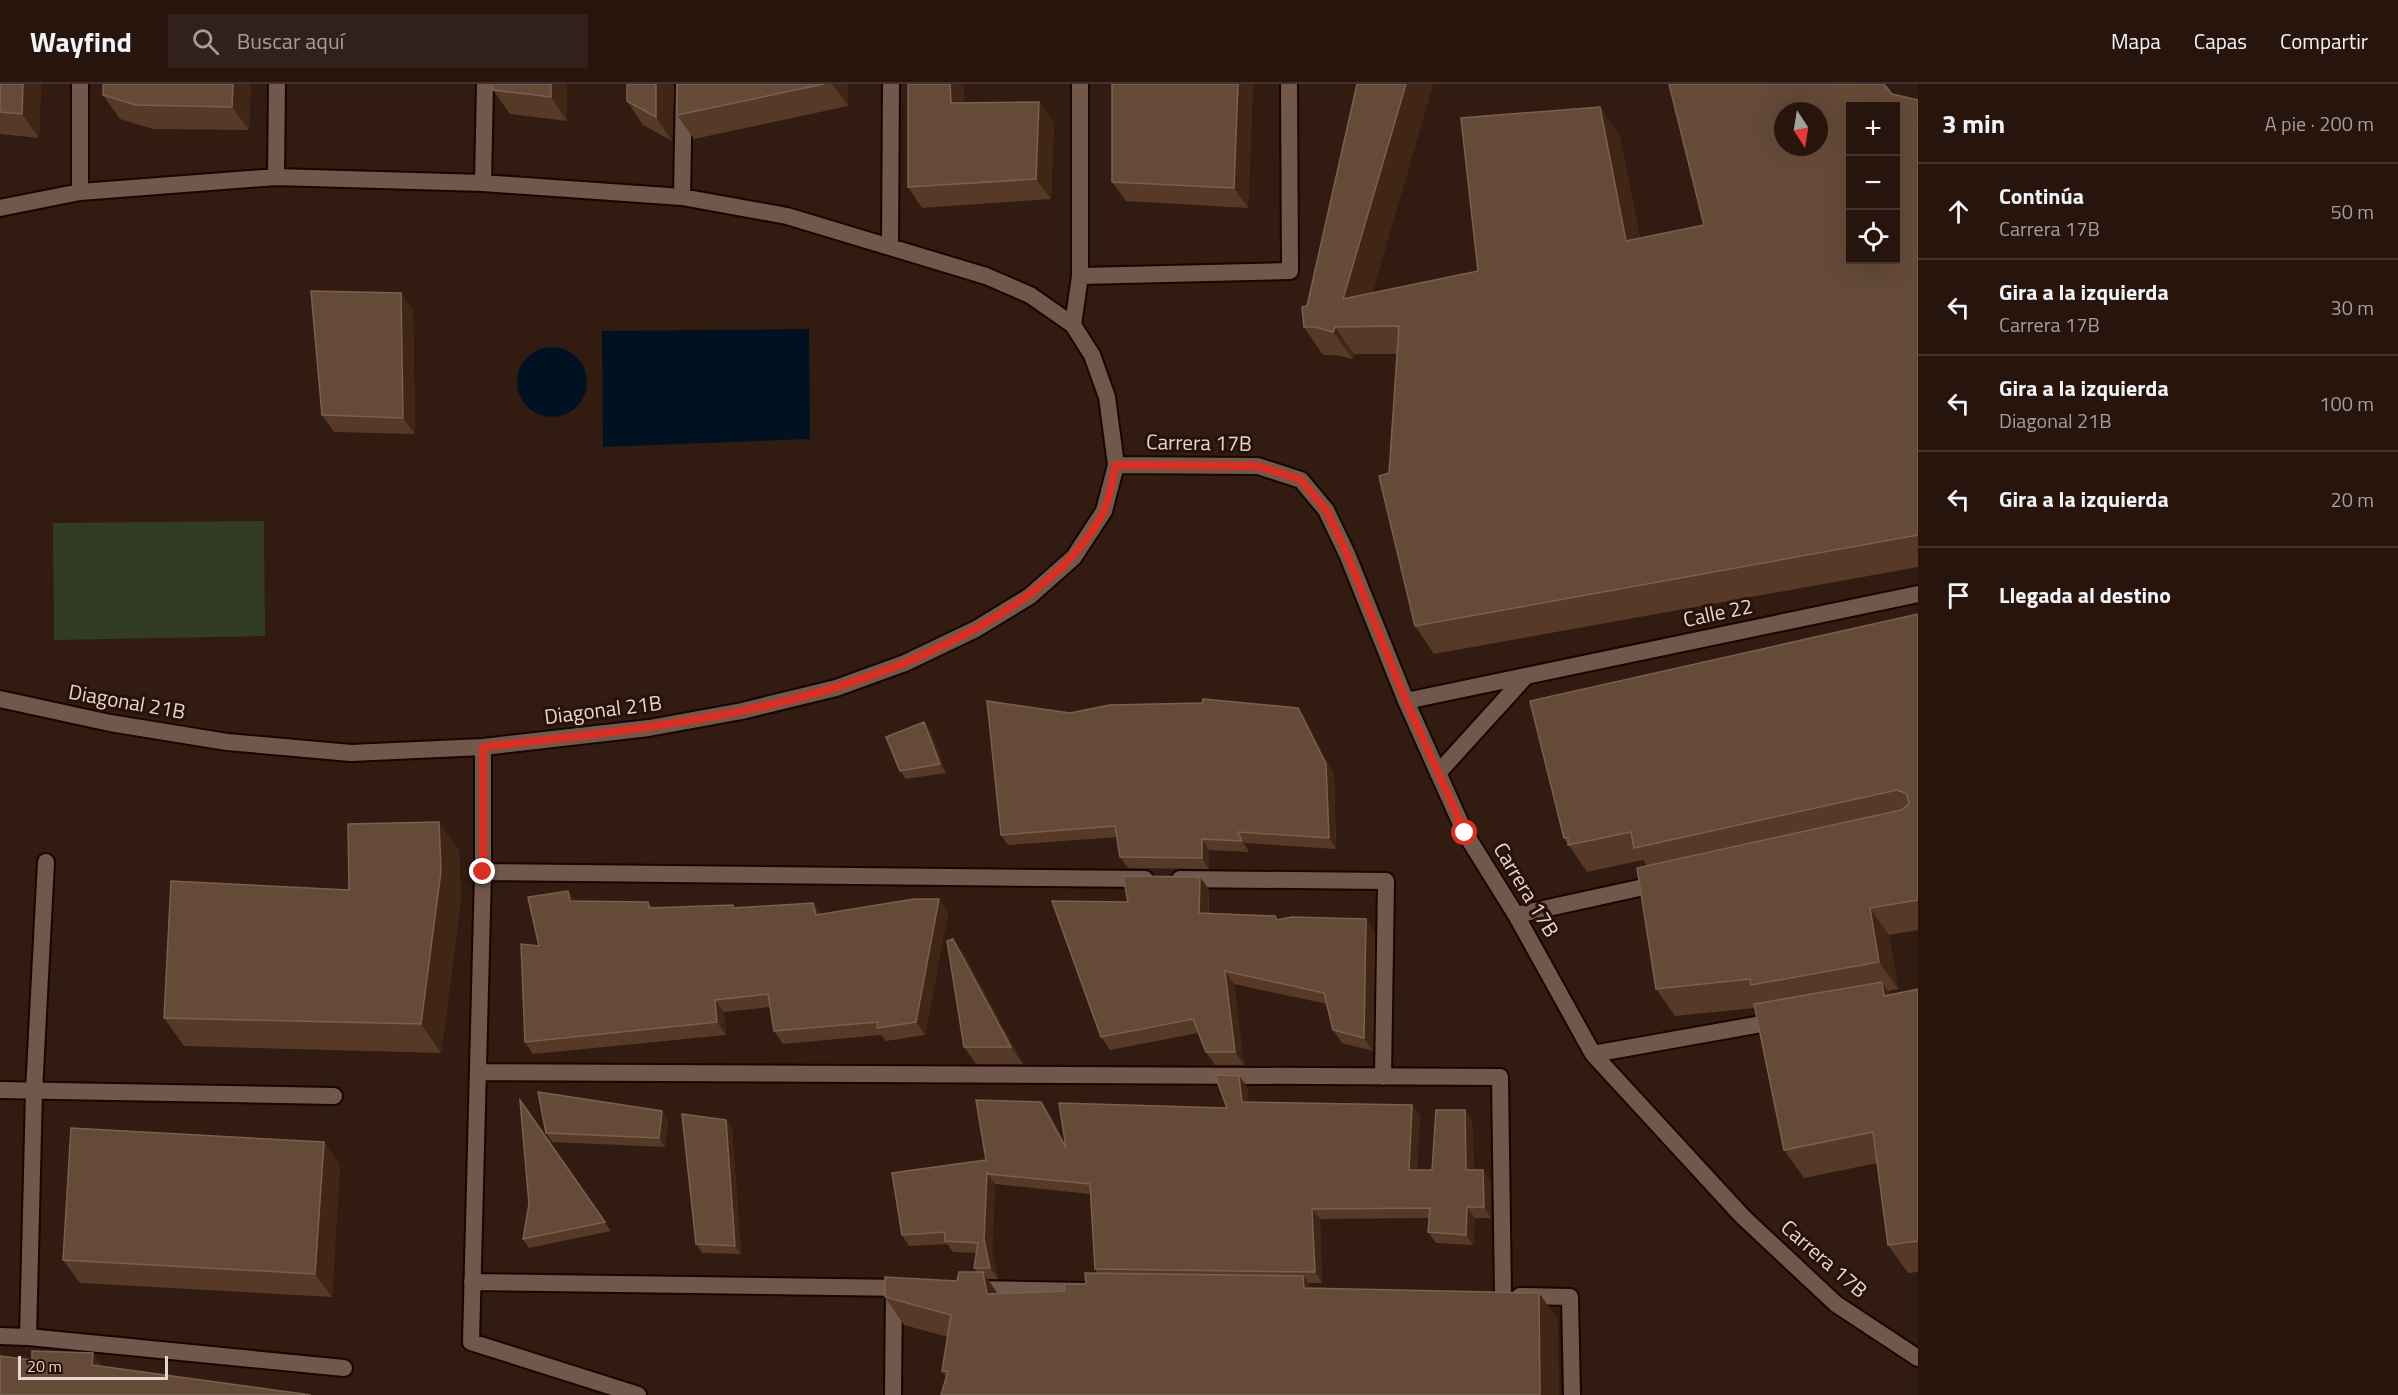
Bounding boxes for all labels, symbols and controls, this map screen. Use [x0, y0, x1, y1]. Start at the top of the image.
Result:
search box [168, 14, 588, 68]
text: Wayfind [30, 20, 132, 63]
text: Buscar aquí [237, 24, 344, 58]
icon: search [189, 25, 222, 58]
text: Mapa [2111, 25, 2161, 57]
text: Capas [2194, 25, 2247, 57]
text: Compartir [2280, 25, 2368, 57]
north arrow [1774, 102, 1828, 156]
map controls [1846, 102, 1900, 264]
button: + [1846, 102, 1900, 156]
text: 3 min [1942, 104, 2005, 143]
text: A pie · 200 m [2265, 108, 2374, 139]
button: − [1846, 156, 1900, 210]
text: Continúa [1999, 179, 2084, 213]
icon: ahead [1942, 195, 1975, 228]
text: 50 m [2330, 196, 2374, 227]
button: locate [1846, 210, 1900, 264]
text: Carrera 17B [1999, 213, 2100, 244]
text: Gira a la izquierda [1999, 275, 2169, 309]
icon: left [1942, 291, 1975, 324]
text: 30 m [2330, 292, 2374, 323]
text: Carrera 17B [1999, 309, 2100, 340]
text: Gira a la izquierda [1999, 371, 2169, 405]
icon: left [1942, 387, 1975, 420]
text: 100 m [2319, 388, 2374, 419]
text: Diagonal 21B [1999, 405, 2112, 436]
street label: Carrera 17B [1146, 425, 1252, 459]
text: Gira a la izquierda [1999, 482, 2169, 516]
icon: left [1942, 483, 1975, 516]
text: 20 m [2330, 484, 2374, 515]
text: Llegada al destino [1999, 578, 2171, 612]
icon: arrive [1942, 579, 1975, 612]
street label: Calle 22 [1680, 589, 1756, 635]
street label: Diagonal 21B [66, 675, 188, 727]
street label: Diagonal 21B [542, 686, 664, 732]
route start [1451, 819, 1477, 845]
street label: Carrera 17B [1486, 836, 1568, 943]
route end [469, 858, 495, 884]
street label: Carrera 17B [1774, 1211, 1875, 1305]
scale bar [18, 1353, 168, 1380]
text: 20 m [27, 1354, 62, 1378]

